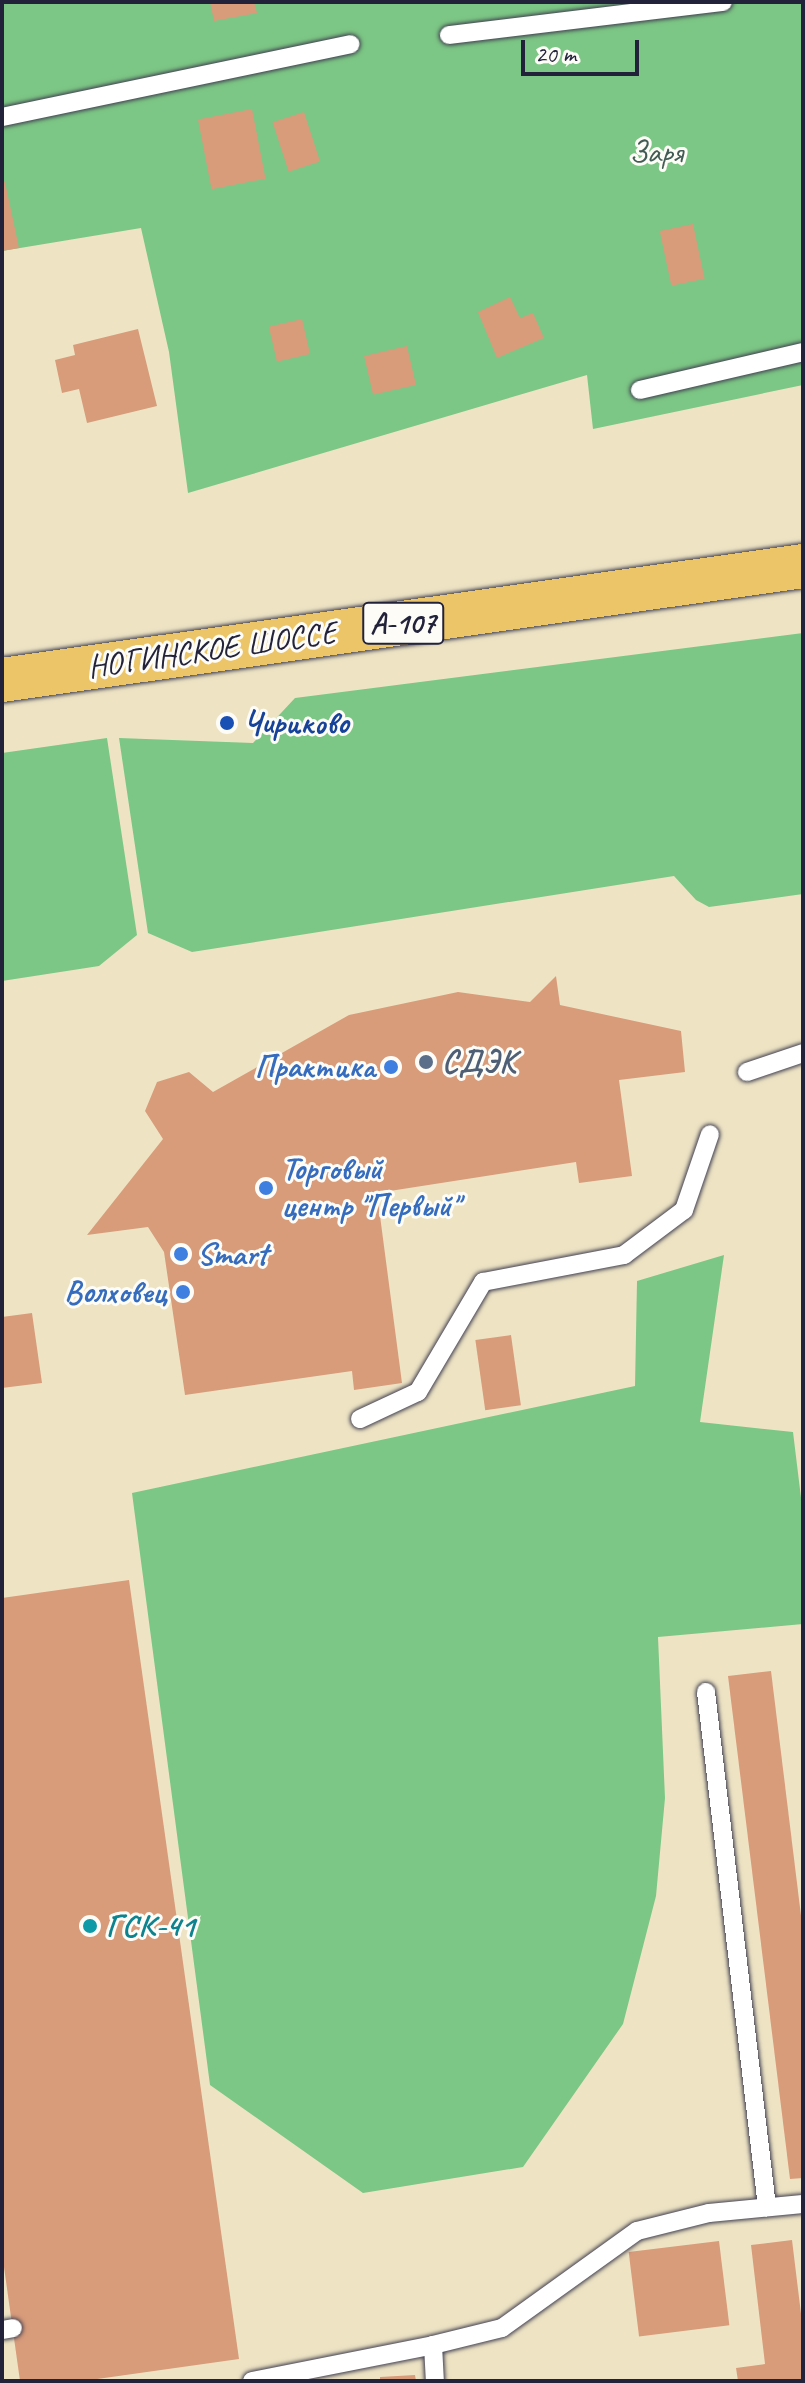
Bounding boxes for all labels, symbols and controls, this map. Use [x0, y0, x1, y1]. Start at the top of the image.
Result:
scale bar [525, 24, 643, 74]
text: 20 m [535, 39, 576, 69]
park label: Заря [629, 133, 683, 171]
road number: А-107 [361, 597, 445, 649]
street label: НОГИНСКОЕ ШОССЕ [85, 614, 339, 686]
place label: Чириково [243, 704, 349, 742]
marker: Чириково [218, 714, 236, 732]
place label: СДЭК [442, 1043, 515, 1081]
place label: Практика [255, 1048, 375, 1086]
marker: СДЭК [417, 1053, 435, 1071]
marker: Практика [382, 1058, 400, 1076]
place label: Торговый центр "Первый" [282, 1151, 459, 1226]
marker: Торговый центр "Первый" [257, 1179, 275, 1197]
place label: Smart [197, 1235, 267, 1273]
marker: Smart [172, 1245, 190, 1263]
place label: Волховец [64, 1273, 167, 1311]
marker: Волховец [174, 1283, 192, 1301]
place label: ГСК-41 [106, 1907, 195, 1945]
marker: ГСК-41 [81, 1917, 99, 1935]

